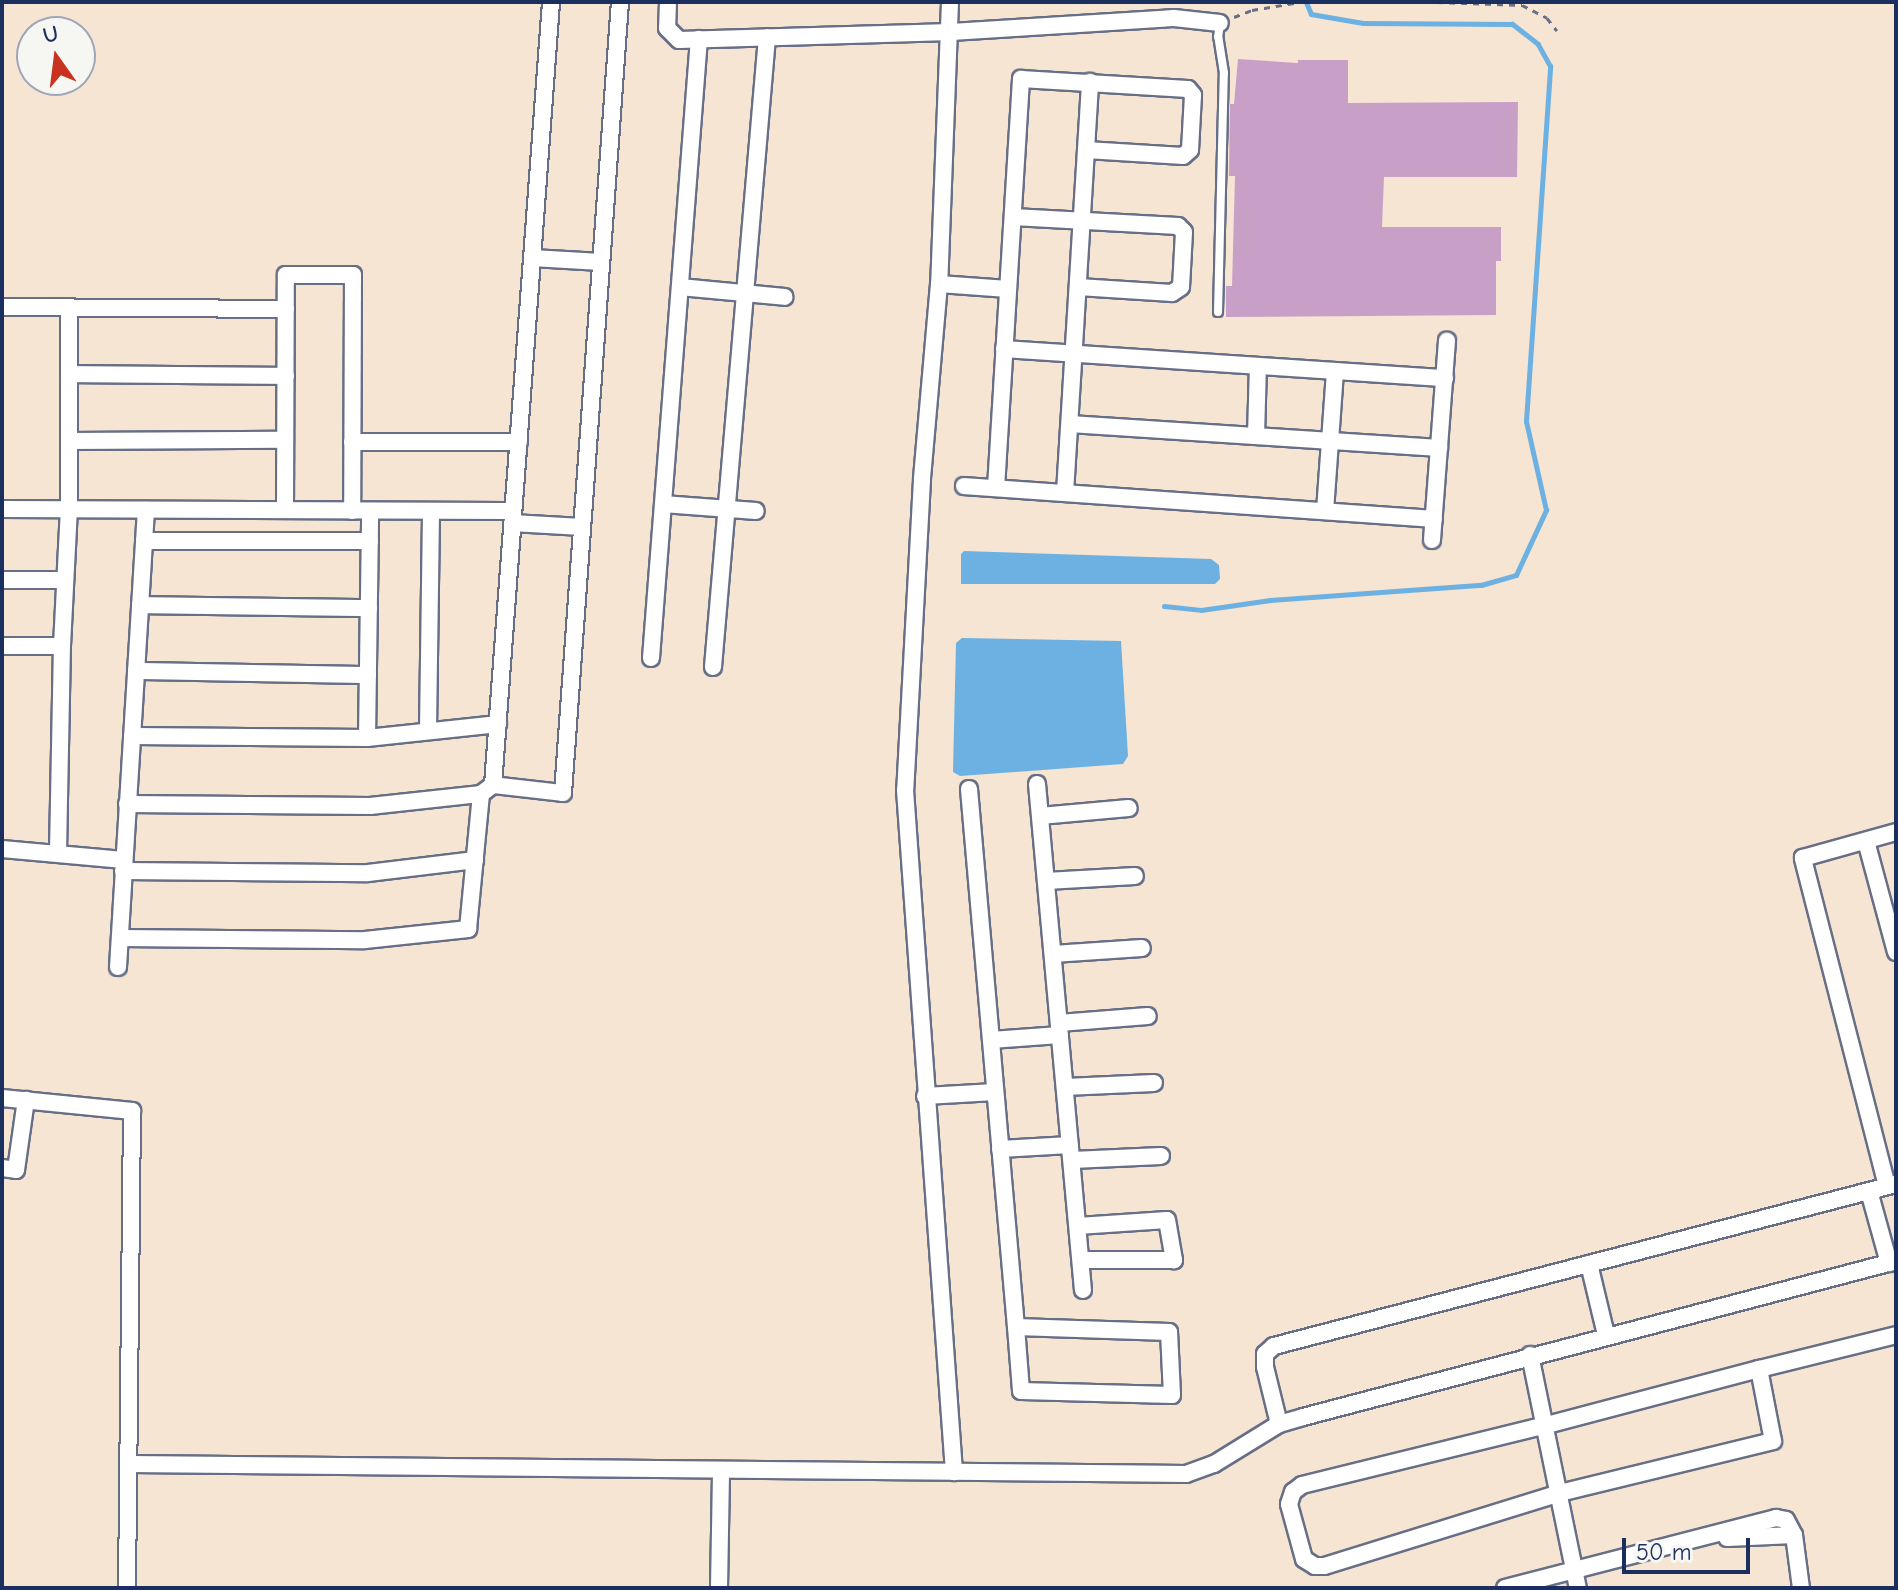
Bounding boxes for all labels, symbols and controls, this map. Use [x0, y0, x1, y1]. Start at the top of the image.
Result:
north arrow [16, 16, 96, 96]
text: U [40, 20, 61, 49]
scale bar [1626, 1522, 1754, 1572]
text: 50 m [1636, 1538, 1692, 1566]

